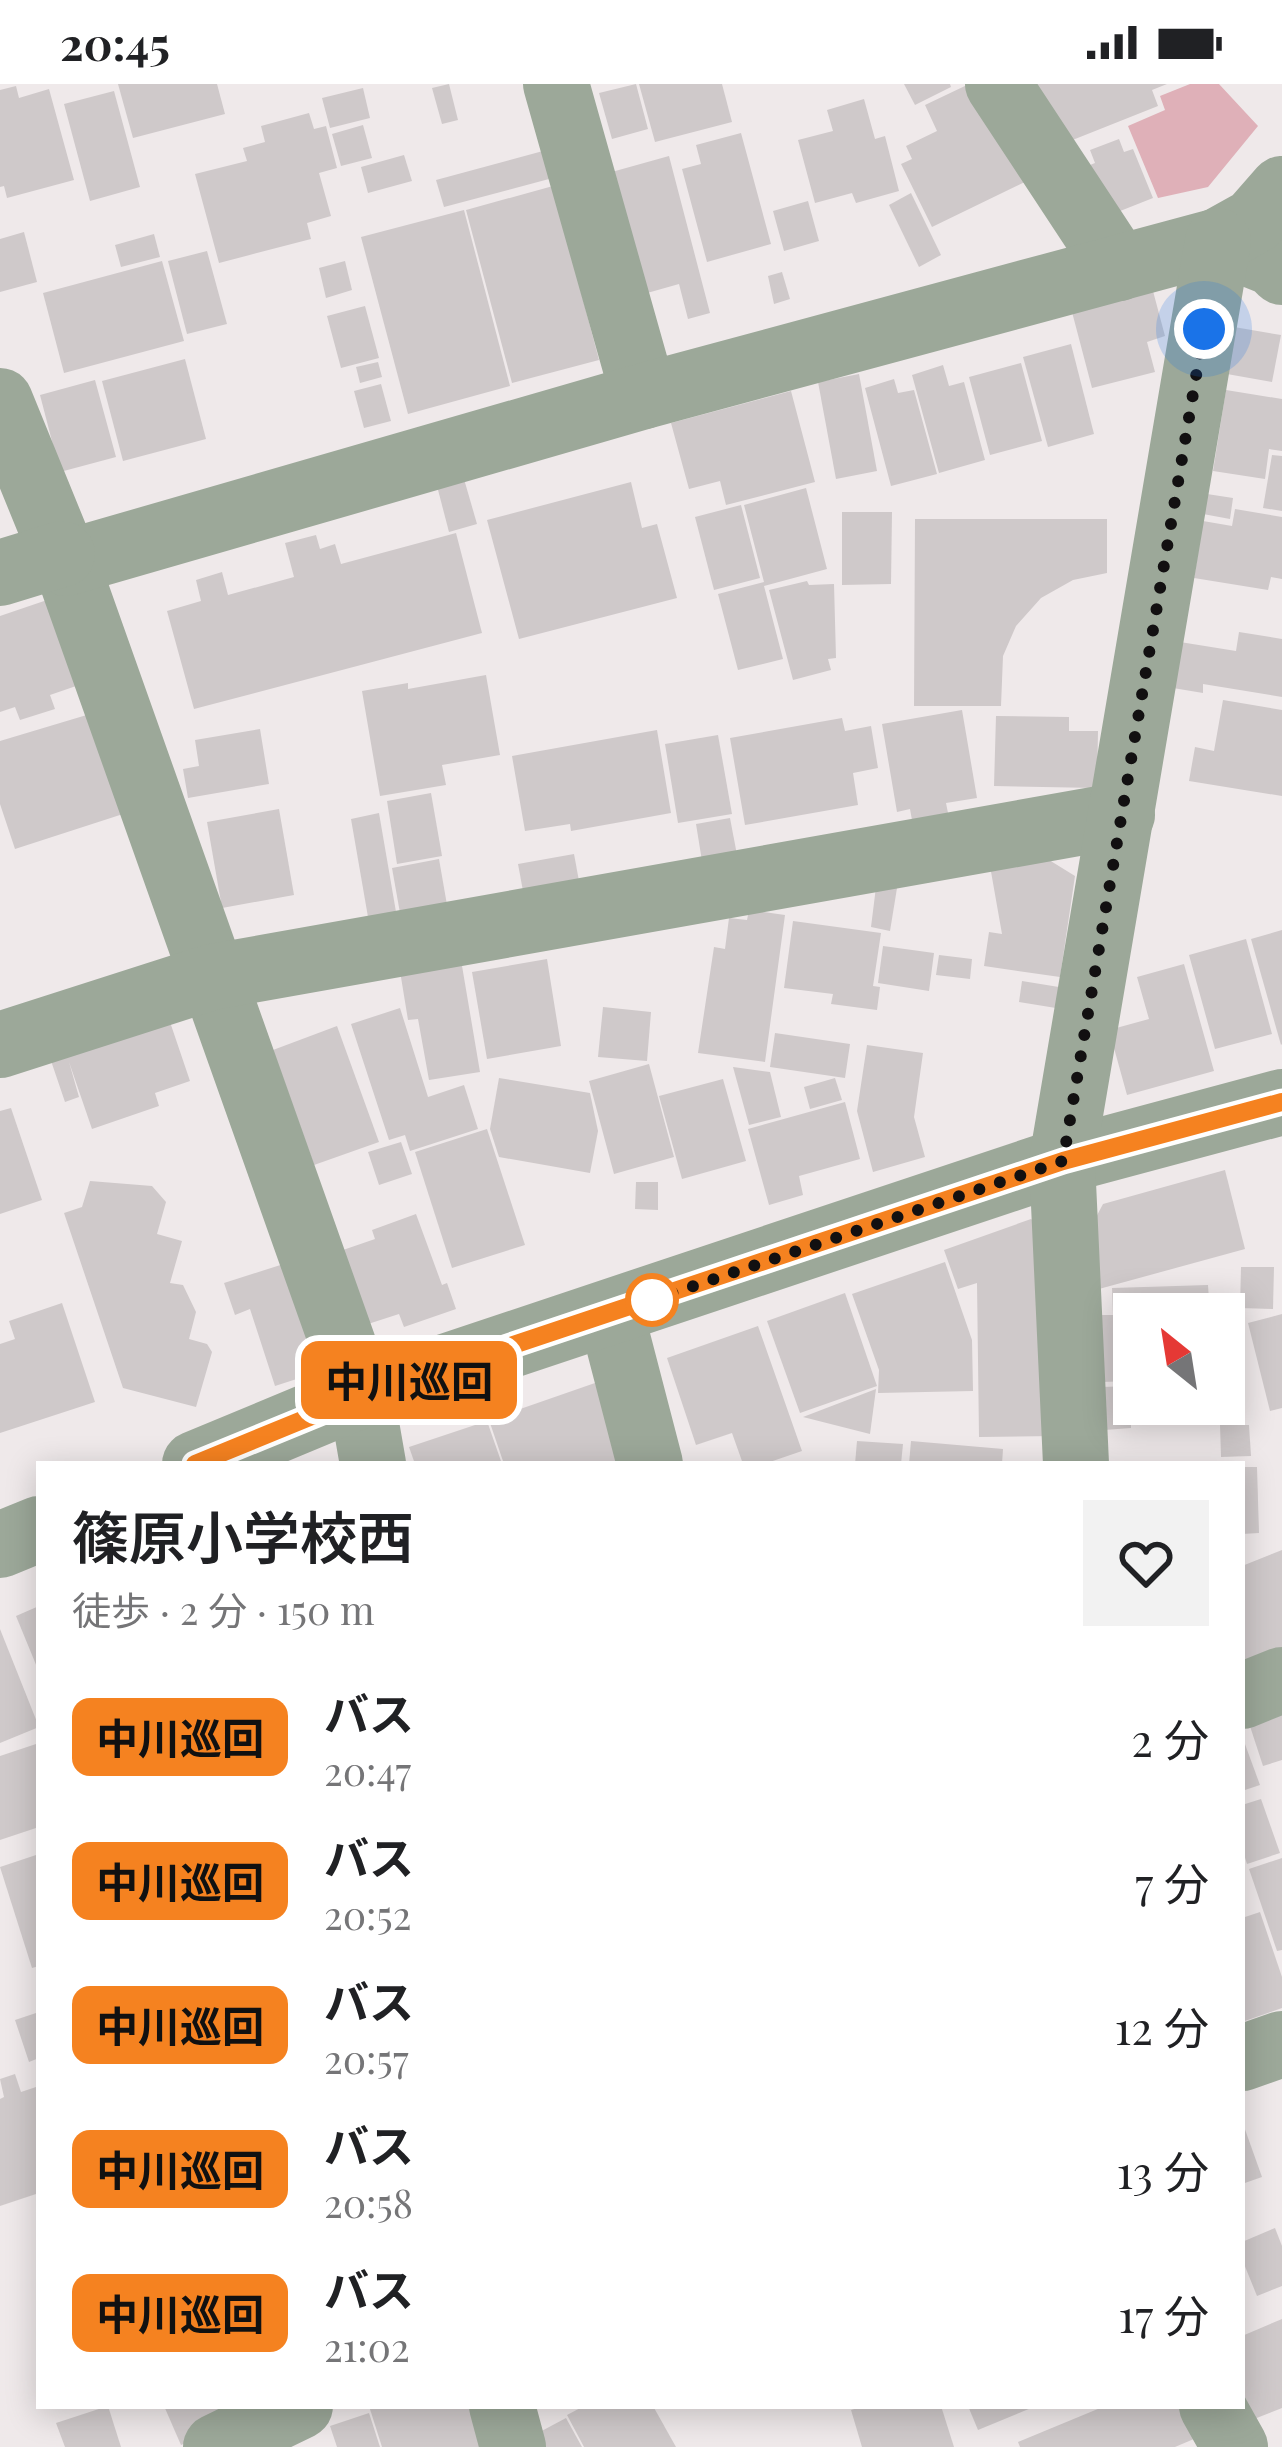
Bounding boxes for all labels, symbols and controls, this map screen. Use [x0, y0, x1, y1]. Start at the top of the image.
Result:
text: 20:45 [60, 12, 170, 72]
your location [1174, 299, 1234, 359]
unlabelled marker [627, 1275, 677, 1325]
north arrow [1113, 1293, 1245, 1425]
map controls [1113, 1293, 1245, 1425]
line badge: 中川巡回 [325, 1341, 493, 1419]
text: 中川巡回 [325, 1352, 493, 1408]
text: 篠原小学校西 [72, 1497, 414, 1573]
button: heart [1083, 1500, 1209, 1626]
text: 徒歩 · 2 分 · 150 m [72, 1583, 375, 1635]
text: バス [324, 1682, 414, 1742]
text: 2 分 [1131, 1708, 1209, 1768]
text: 中川巡回 [96, 1709, 264, 1765]
text: 20:47 [324, 1744, 411, 1796]
text: バス [324, 1826, 414, 1886]
text: 7 分 [1135, 1852, 1209, 1912]
text: 中川巡回 [96, 1853, 264, 1909]
text: 20:52 [324, 1888, 411, 1940]
text: バス [324, 1970, 414, 2030]
text: 12 分 [1115, 1996, 1209, 2056]
text: 中川巡回 [96, 1997, 264, 2053]
text: 20:57 [324, 2032, 409, 2084]
text: バス [324, 2114, 414, 2174]
text: 13 分 [1117, 2140, 1209, 2200]
text: 中川巡回 [96, 2141, 264, 2197]
text: 20:58 [324, 2176, 413, 2228]
text: バス [324, 2258, 414, 2318]
text: 17 分 [1118, 2284, 1209, 2344]
text: 中川巡回 [96, 2285, 264, 2341]
text: 21:02 [324, 2320, 410, 2372]

